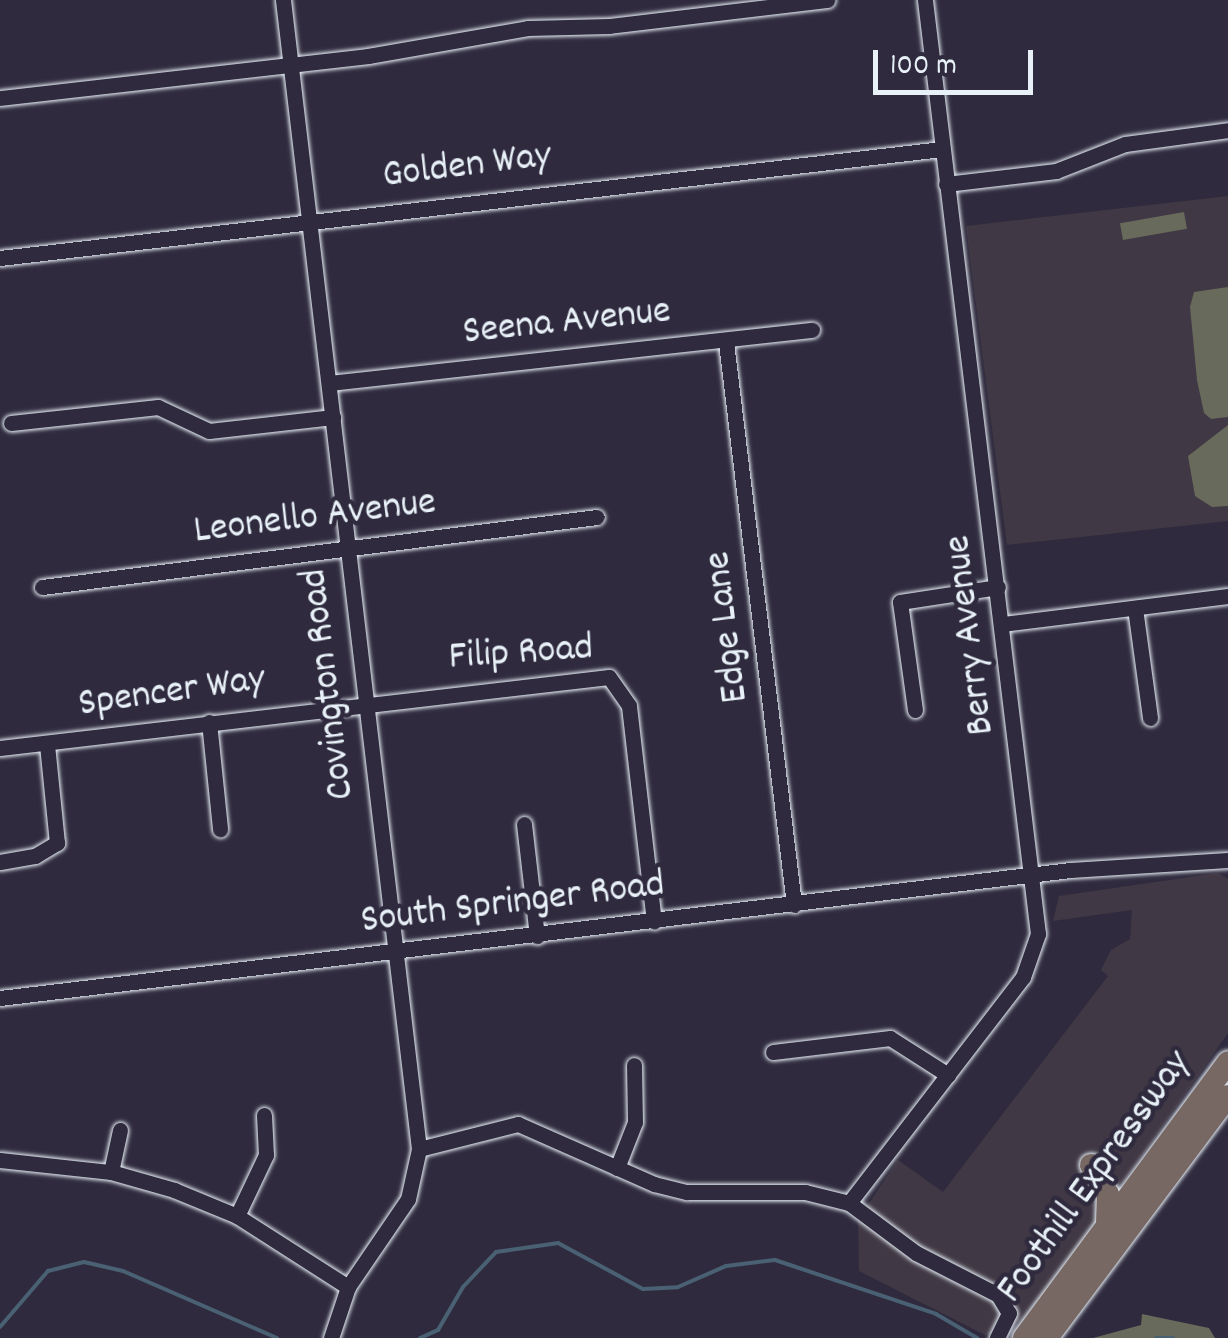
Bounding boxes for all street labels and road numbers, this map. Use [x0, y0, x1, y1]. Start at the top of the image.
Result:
street label: Golden Way [380, 134, 554, 202]
street label: Seena Avenue [461, 289, 673, 359]
street label: Leonello Avenue [191, 480, 439, 558]
street label: Berry Avenue [936, 532, 1008, 738]
street label: Edge Lane [696, 548, 762, 706]
street label: Covington Road [292, 566, 368, 802]
street label: Filip Road [447, 626, 595, 684]
street label: Spencer Way [76, 657, 268, 731]
street label: South Springer Road [358, 863, 668, 947]
street label: Foothill Expressway [988, 1042, 1204, 1314]

